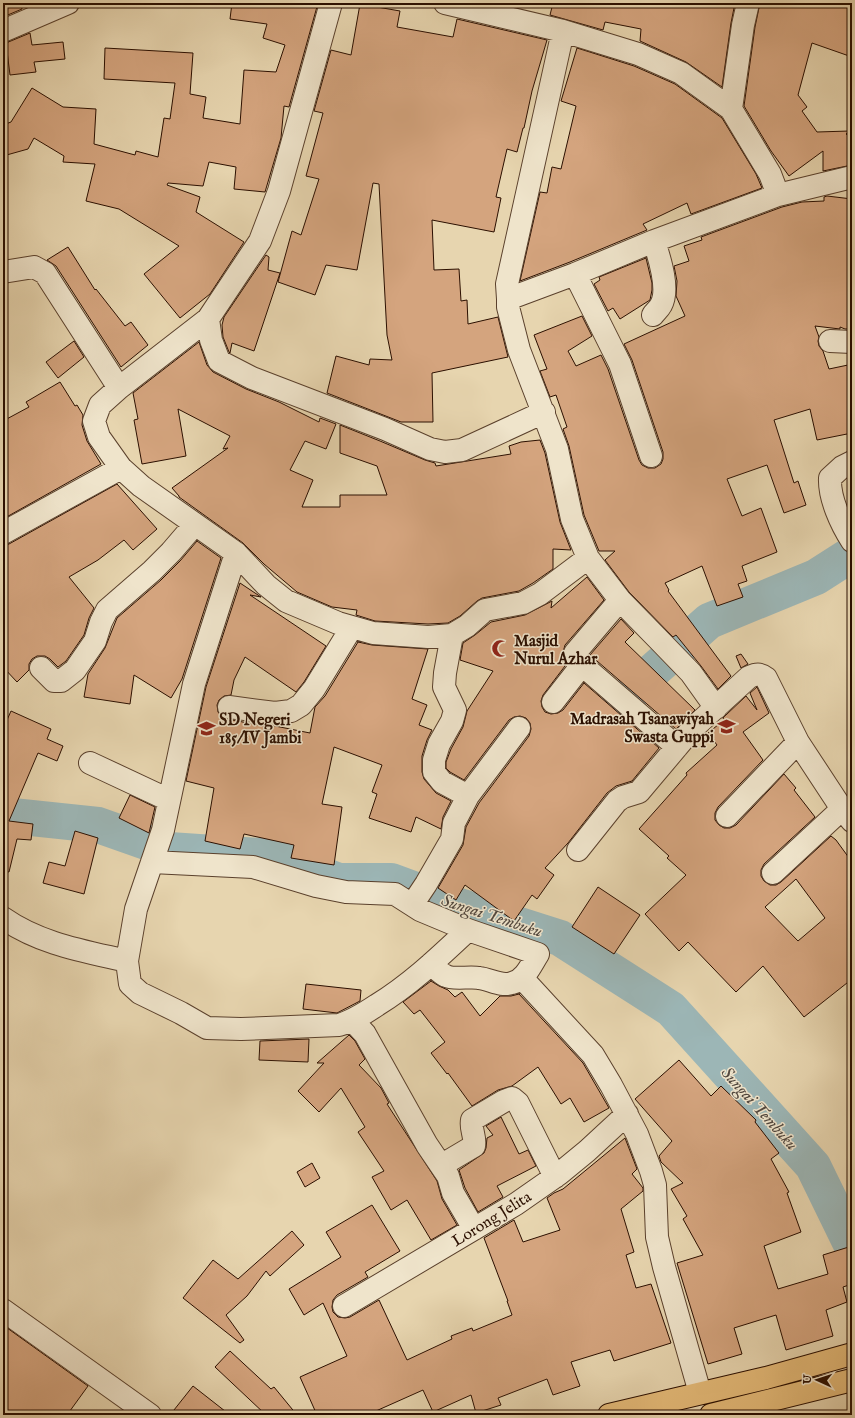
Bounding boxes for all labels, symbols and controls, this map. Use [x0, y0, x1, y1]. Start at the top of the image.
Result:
place label: Masjid Nurul Azhar [513, 632, 597, 670]
mosque icon: Masjid Nurul Azhar [491, 639, 511, 659]
place label: Madrasah Tsanawiyah Swasta Guppi [570, 710, 715, 748]
place label: SD Negeri 185/IV Jambi [219, 711, 302, 749]
school or university icon: Madrasah Tsanawiyah Swasta Guppi [717, 717, 737, 737]
school or university icon: SD Negeri 185/IV Jambi [196, 718, 216, 738]
water label: Sungai Tembuku [438, 890, 545, 943]
water label: Sungai Tembuku [716, 1063, 802, 1155]
street label: Lorong Jelita [449, 1187, 535, 1252]
north arrow [797, 1360, 837, 1400]
text: U [801, 1374, 815, 1386]

